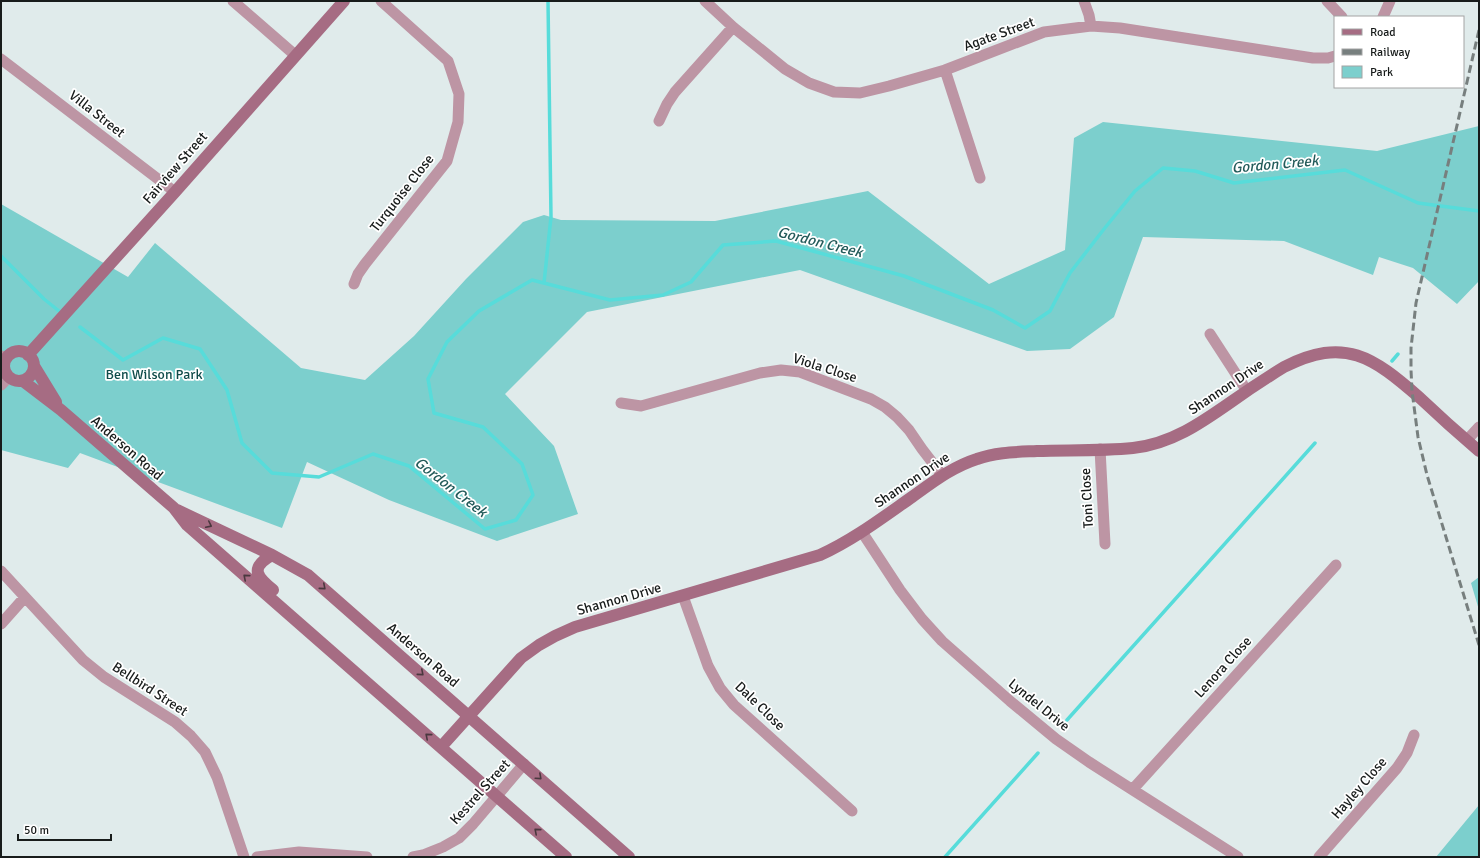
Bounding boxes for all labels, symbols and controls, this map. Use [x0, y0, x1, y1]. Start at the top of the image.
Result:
street label: Agate Street [961, 13, 1037, 55]
legend [1334, 16, 1464, 88]
text: Road [1370, 25, 1396, 40]
text: Railway [1370, 45, 1410, 60]
text: Park [1370, 65, 1393, 80]
street label: Villa Street [66, 87, 129, 141]
street label: Fairview Street [139, 128, 211, 207]
street label: Turquoise Close [367, 151, 437, 235]
water label: Gordon Creek [1231, 151, 1321, 177]
water label: Gordon Creek [776, 223, 866, 262]
street label: Viola Close [791, 350, 859, 386]
street label: Shannon Drive [1185, 356, 1267, 418]
park label: Ben Wilson Park [105, 366, 203, 383]
street label: Anderson Road [88, 412, 166, 484]
street label: Shannon Drive [871, 449, 953, 511]
water label: Gordon Creek [411, 453, 492, 522]
street label: Toni Close [1077, 467, 1097, 529]
one-way arrow [205, 520, 213, 528]
one-way arrow [243, 575, 251, 582]
street label: Shannon Drive [575, 579, 663, 619]
one-way arrow [318, 583, 326, 590]
street label: Anderson Road [384, 619, 462, 691]
street label: Lenora Close [1191, 633, 1255, 701]
street label: Bellbird Street [109, 658, 191, 720]
one-way arrow [416, 668, 423, 675]
street label: Lyndel Drive [1005, 675, 1073, 735]
street label: Dale Close [731, 678, 789, 734]
one-way arrow [426, 734, 433, 741]
street label: Hayley Close [1328, 754, 1390, 822]
street label: Kestrel Street [446, 756, 514, 828]
one-way arrow [534, 773, 542, 780]
scale bar [18, 816, 111, 842]
text: 50 m [24, 823, 49, 838]
one-way arrow [534, 829, 541, 836]

